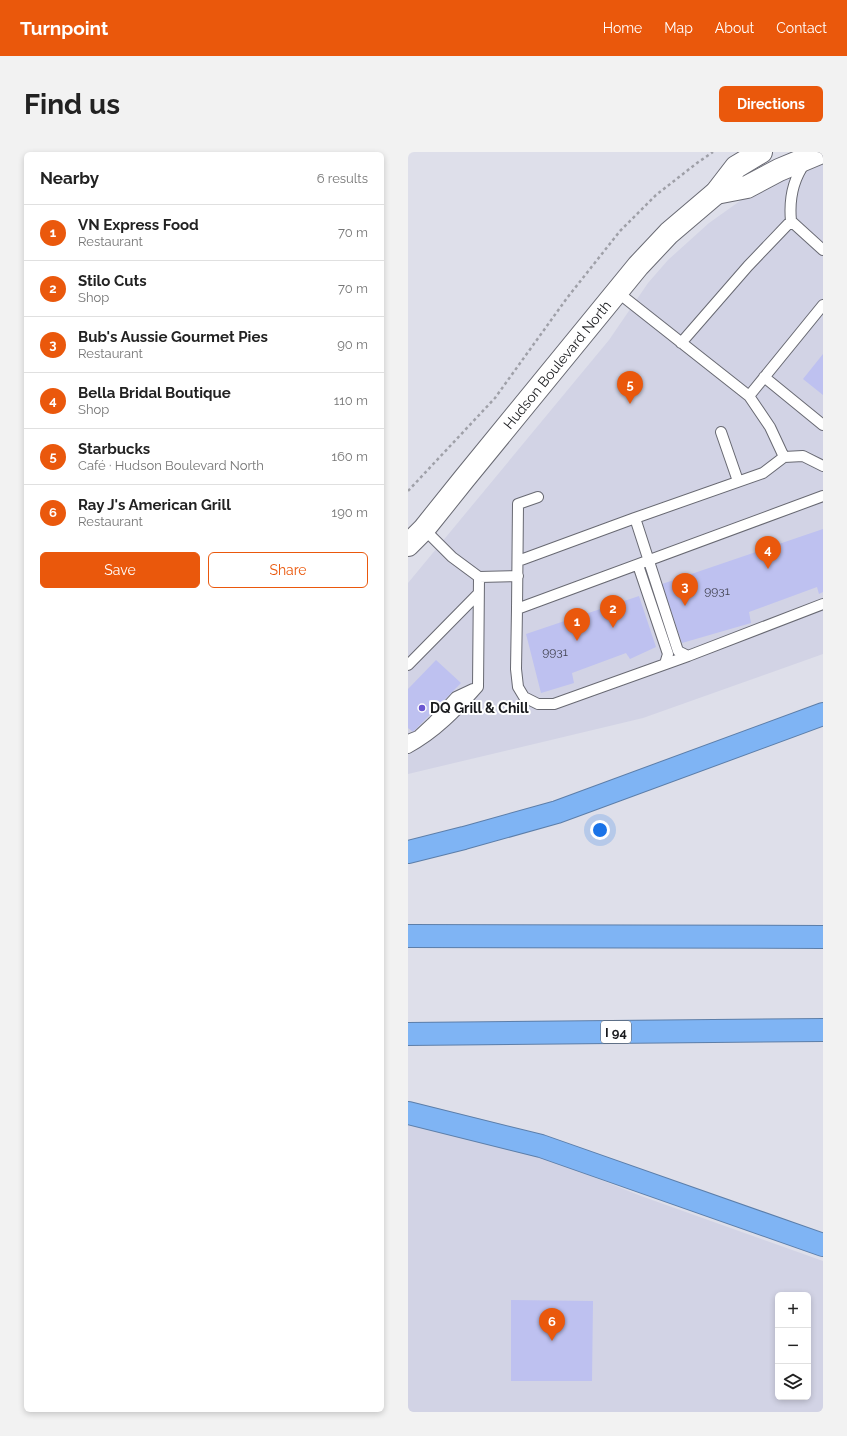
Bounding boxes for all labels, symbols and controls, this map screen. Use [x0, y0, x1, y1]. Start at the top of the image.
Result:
text: Turnpoint [20, 17, 108, 39]
text: Home [603, 20, 642, 36]
text: Map [664, 20, 693, 36]
text: About [715, 20, 754, 36]
text: Contact [776, 20, 827, 36]
button: Directions [719, 86, 823, 122]
text: Find us [24, 88, 120, 121]
text: Nearby [40, 168, 99, 188]
text: 6 results [317, 171, 368, 186]
text: VN Express Food [78, 216, 199, 234]
text: 1 [50, 225, 56, 240]
text: 70 m [338, 225, 368, 240]
text: Restaurant [78, 234, 143, 249]
text: Stilo Cuts [78, 272, 147, 290]
text: 2 [49, 281, 57, 296]
text: 70 m [338, 281, 368, 296]
text: Shop [78, 290, 109, 305]
street label: Hudson Boulevard North [500, 298, 614, 432]
text: Bub's Aussie Gourmet Pies [78, 328, 268, 346]
text: 3 [49, 337, 57, 352]
text: 90 m [337, 337, 368, 352]
text: Restaurant [78, 346, 143, 361]
pin: 5 [617, 371, 643, 404]
text: Bella Bridal Boutique [78, 384, 231, 402]
text: 4 [49, 393, 57, 408]
text: 110 m [334, 393, 368, 408]
text: Shop [78, 402, 109, 417]
text: Starbucks [78, 440, 150, 458]
text: 5 [49, 449, 57, 464]
text: 160 m [331, 449, 368, 464]
text: Café · Hudson Boulevard North [78, 458, 264, 473]
text: Ray J's American Grill [78, 496, 231, 514]
text: 6 [49, 505, 57, 520]
text: 190 m [332, 505, 368, 520]
text: Restaurant [78, 514, 143, 529]
pin: 4 [755, 536, 781, 569]
button: Save [40, 552, 200, 588]
button: Share [208, 552, 368, 588]
pin: 3 [672, 573, 698, 606]
house number: 9931 [704, 584, 730, 598]
pin: 2 [600, 595, 626, 628]
pin: 1 [564, 608, 590, 641]
house number: 9931 [542, 645, 568, 659]
place label: DQ Grill & Chill [430, 700, 529, 716]
marker: DQ Grill & Chill [417, 703, 427, 713]
your location [590, 820, 610, 840]
road number: I 94 [601, 1021, 631, 1043]
map controls [775, 1292, 811, 1400]
button: + [775, 1292, 811, 1328]
pin: 6 [539, 1308, 565, 1341]
button: − [775, 1328, 811, 1364]
button: layers [775, 1364, 811, 1400]

